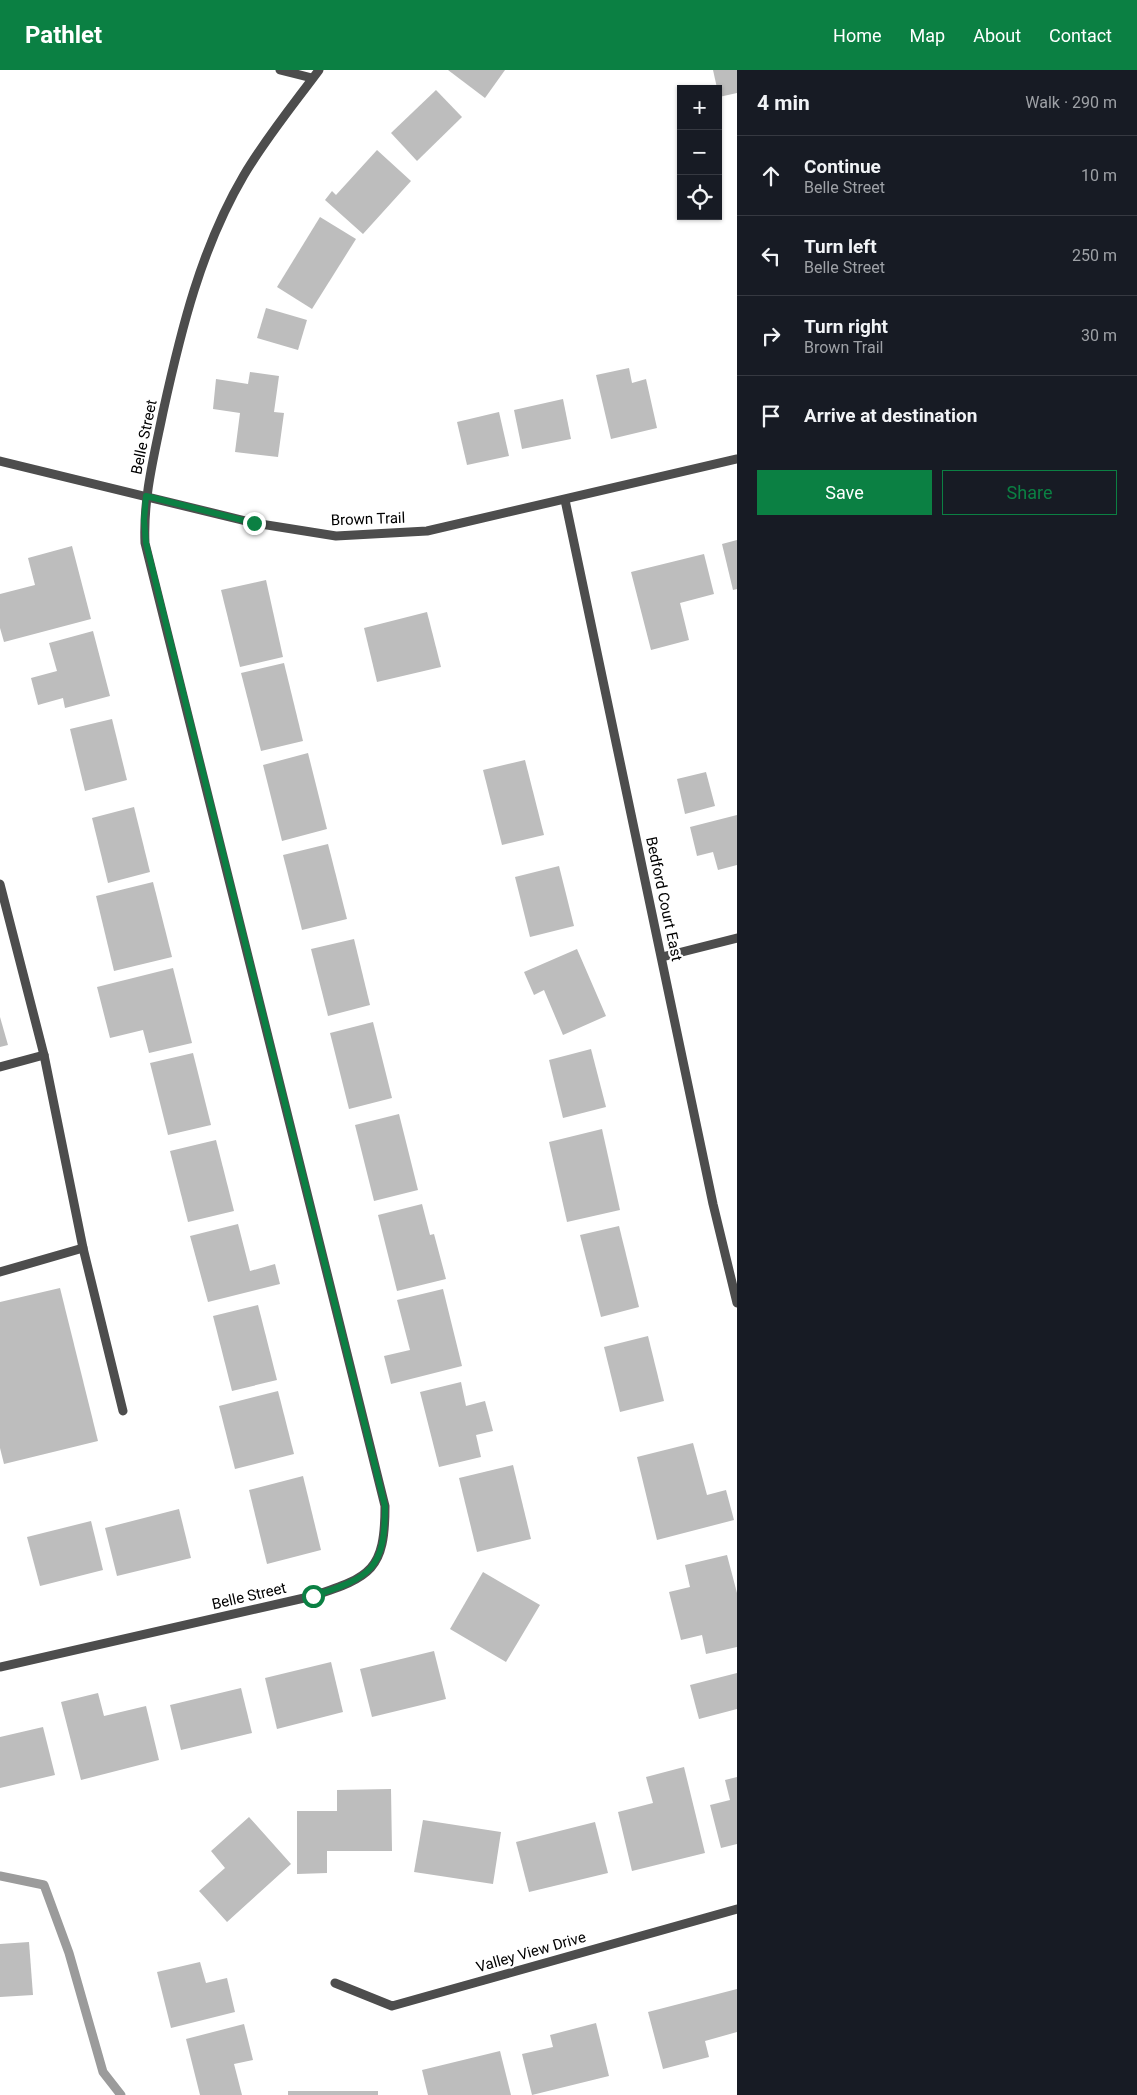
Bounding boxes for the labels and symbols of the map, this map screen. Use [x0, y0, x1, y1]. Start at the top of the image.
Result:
street label: Belle Street [127, 398, 161, 476]
street label: Brown Trail [330, 509, 406, 529]
route end [243, 512, 266, 535]
street label: Bedford Court East [642, 835, 686, 963]
street label: Belle Street [210, 1579, 288, 1613]
route start [302, 1585, 325, 1608]
street label: Valley View Drive [474, 1928, 588, 1976]

